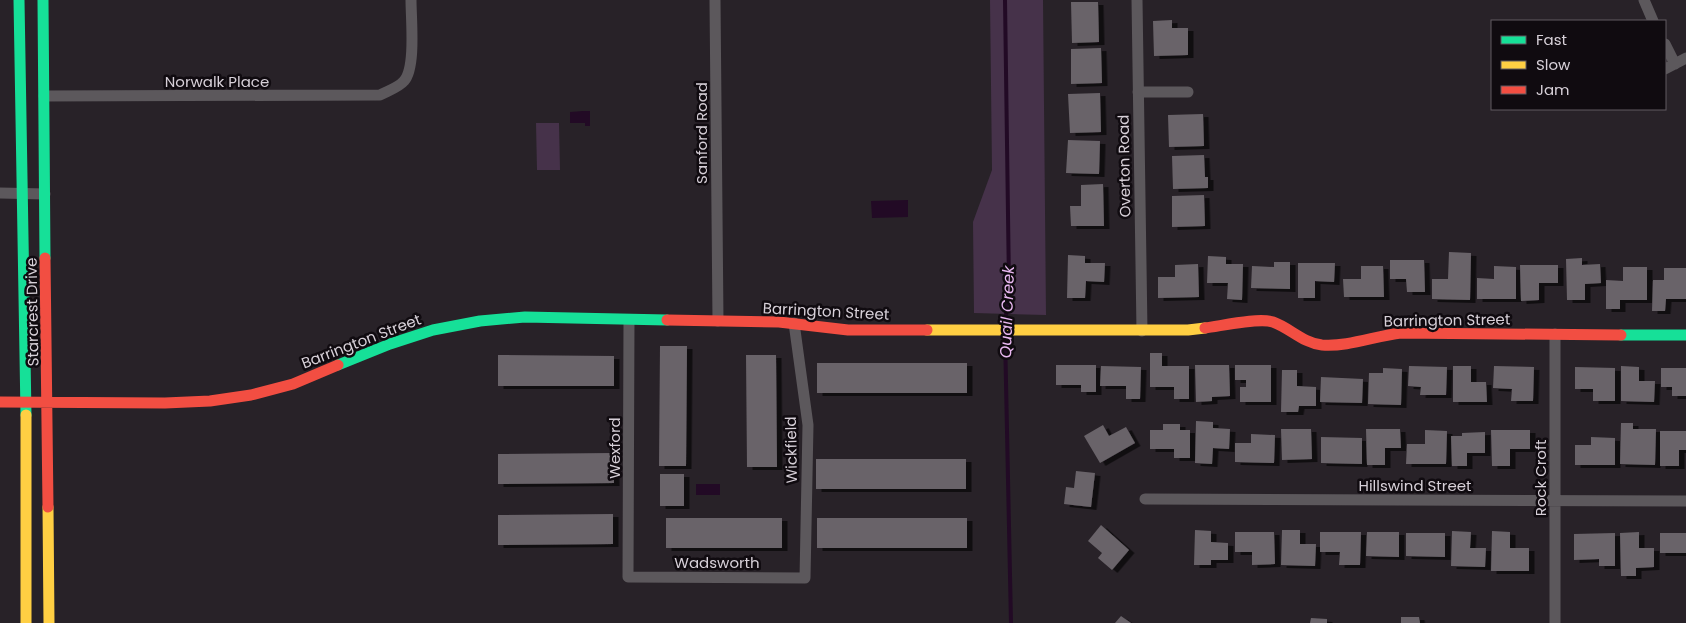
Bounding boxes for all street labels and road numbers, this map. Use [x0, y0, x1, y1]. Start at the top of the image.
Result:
street label: Norwalk Place [165, 71, 269, 92]
street label: Sanford Road [691, 82, 712, 184]
street label: Overton Road [1113, 114, 1135, 218]
street label: Starcrest Drive [21, 257, 43, 367]
street label: Barrington Street [762, 297, 890, 325]
street label: Barrington Street [1384, 308, 1510, 332]
street label: Barrington Street [298, 309, 424, 373]
street label: Wickfield [780, 416, 802, 484]
street label: Wexford [604, 417, 625, 479]
street label: Rock Croft [1530, 440, 1551, 516]
street label: Hillswind Street [1359, 475, 1471, 496]
street label: Wadsworth [674, 552, 760, 573]

